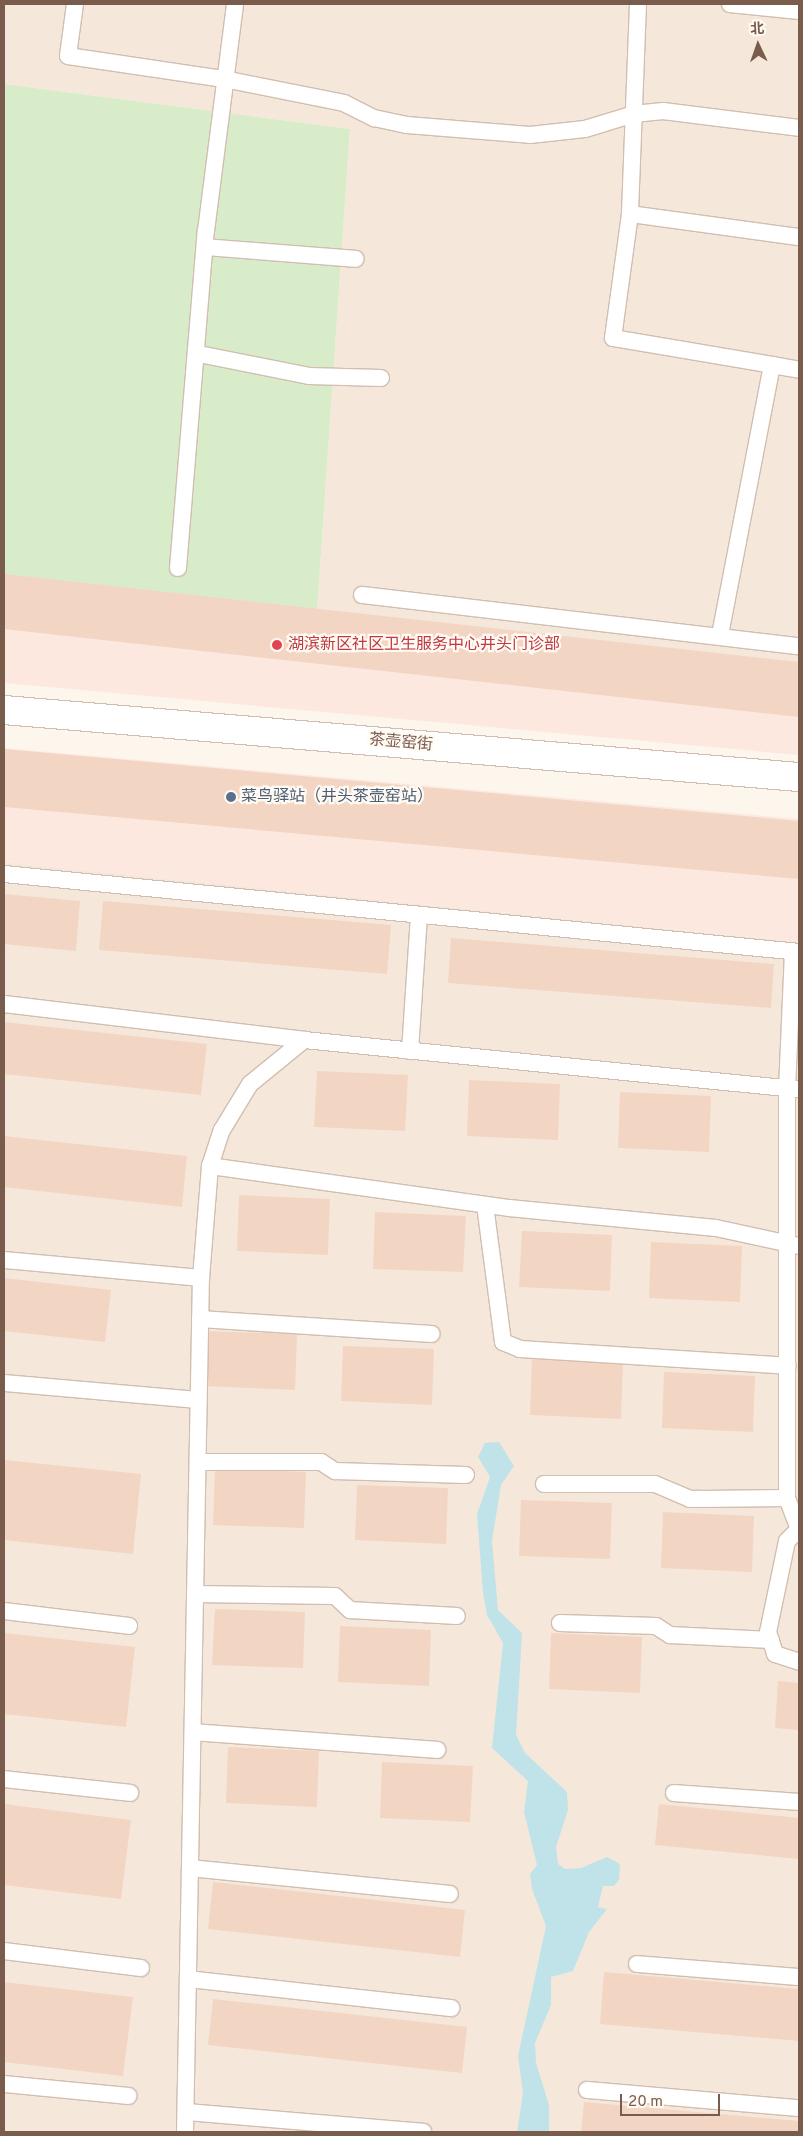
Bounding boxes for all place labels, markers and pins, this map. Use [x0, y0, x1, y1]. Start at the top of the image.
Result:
place label: 湖滨新区社区卫生服务中心井头门诊部 [288, 635, 560, 655]
marker: 湖滨新区社区卫生服务中心井头门诊部 [270, 638, 284, 652]
place label: 菜鸟驿站（井头茶壶窑站） [241, 787, 433, 807]
marker: 菜鸟驿站（井头茶壶窑站） [225, 791, 237, 803]

